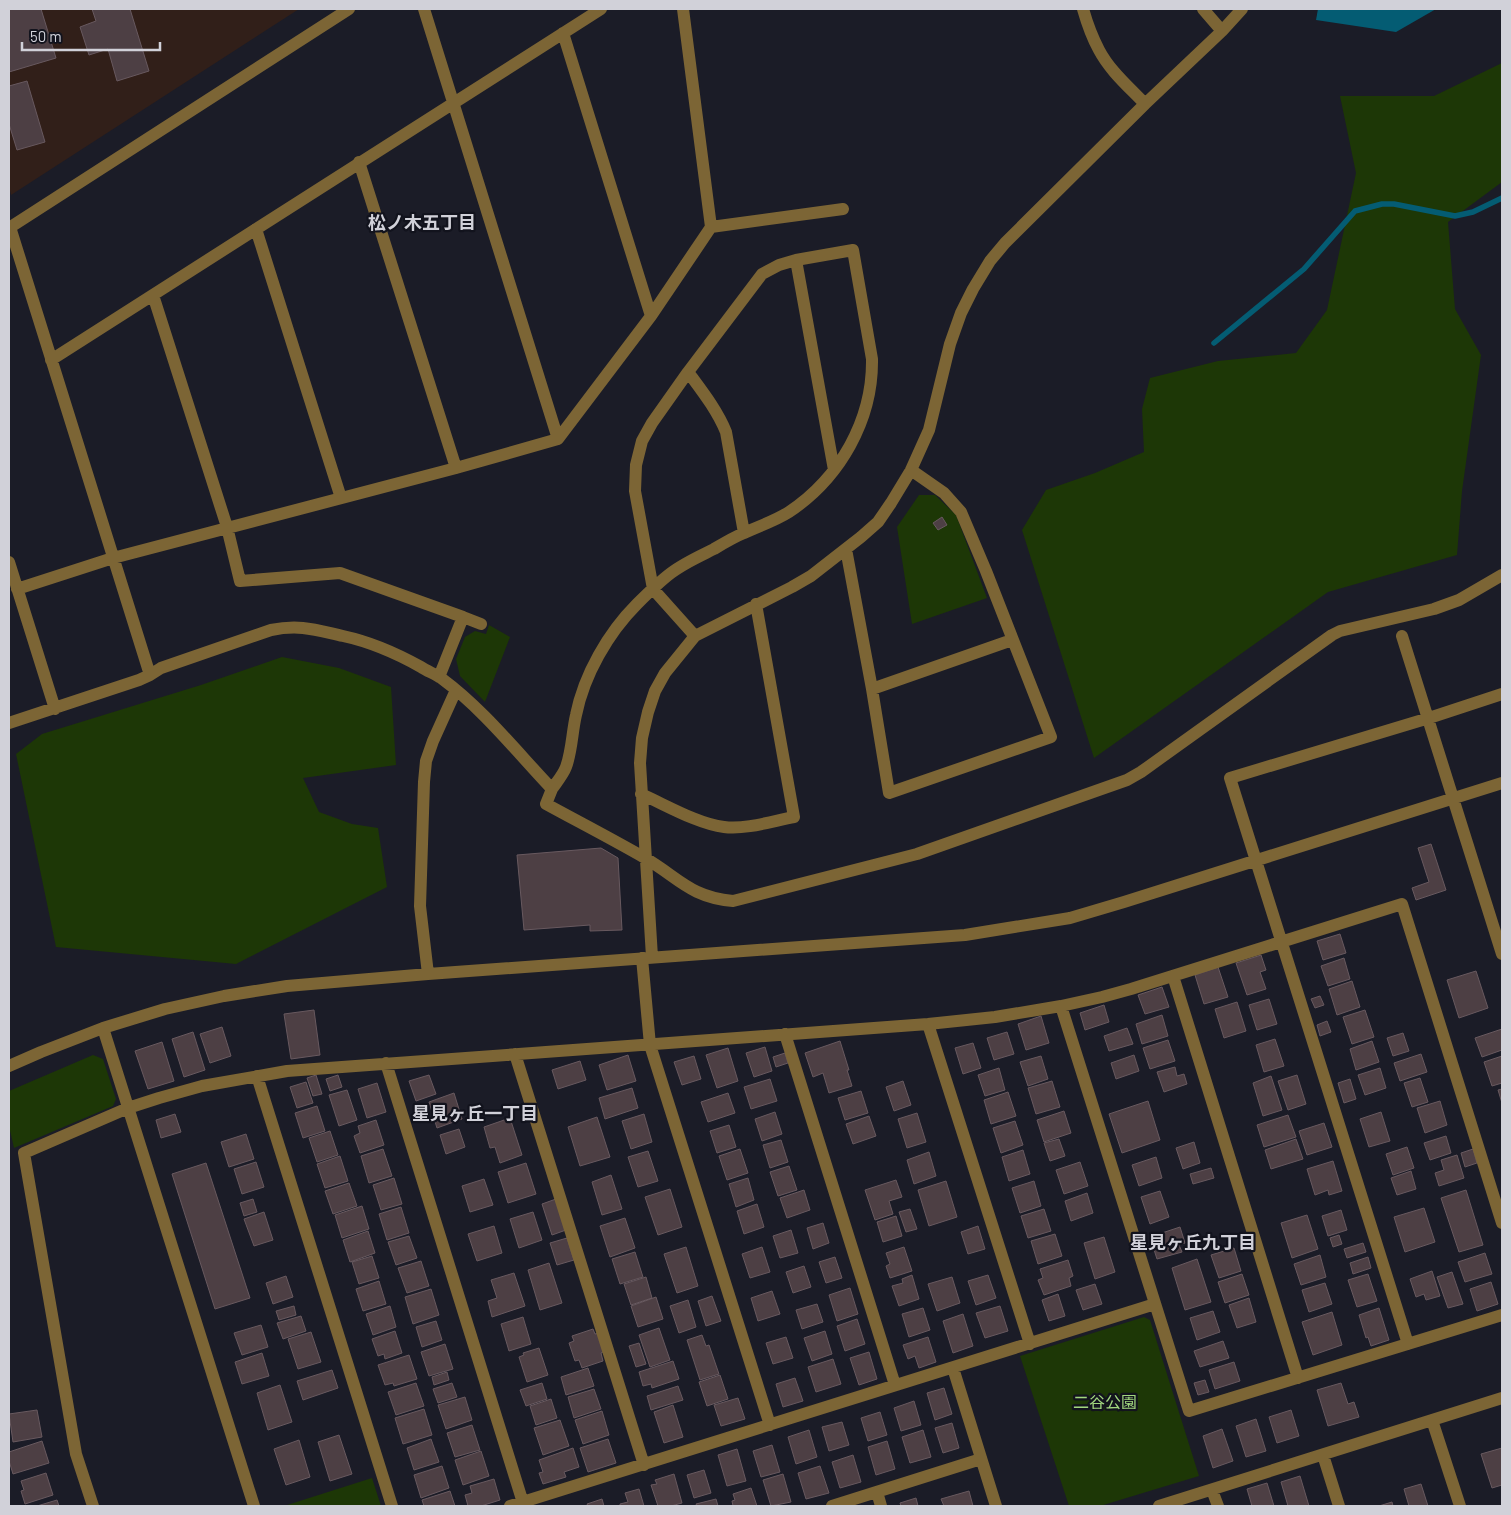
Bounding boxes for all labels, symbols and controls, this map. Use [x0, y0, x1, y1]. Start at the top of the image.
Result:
scale bar [22, 20, 160, 52]
text: 50 m [30, 27, 62, 45]
district label: 松ノ木五丁目 [368, 211, 476, 233]
district label: 星見ヶ丘一丁目 [412, 1102, 538, 1124]
district label: 星見ヶ丘九丁目 [1130, 1231, 1256, 1253]
park label: 二谷公園 [1073, 1392, 1137, 1411]

